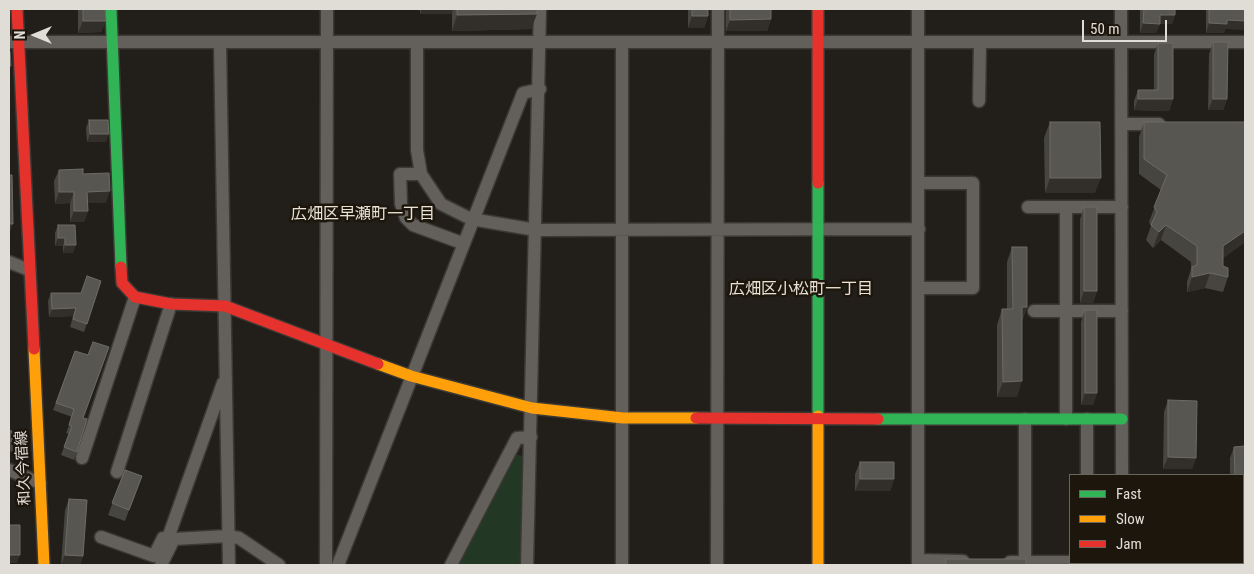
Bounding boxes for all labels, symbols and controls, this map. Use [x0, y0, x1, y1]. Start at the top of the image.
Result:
north arrow [10, 10, 60, 60]
scale bar [1084, 10, 1169, 42]
text: 50 m [1090, 20, 1120, 38]
text: N [12, 31, 28, 39]
district label: 広畑区早瀬町一丁目 [291, 205, 435, 225]
district label: 広畑区小松町一丁目 [729, 280, 873, 300]
street label: 和久今宿線 [13, 430, 35, 506]
legend [1069, 474, 1244, 564]
text: Fast [1116, 485, 1141, 503]
text: Slow [1116, 510, 1145, 528]
text: Jam [1116, 535, 1142, 553]

